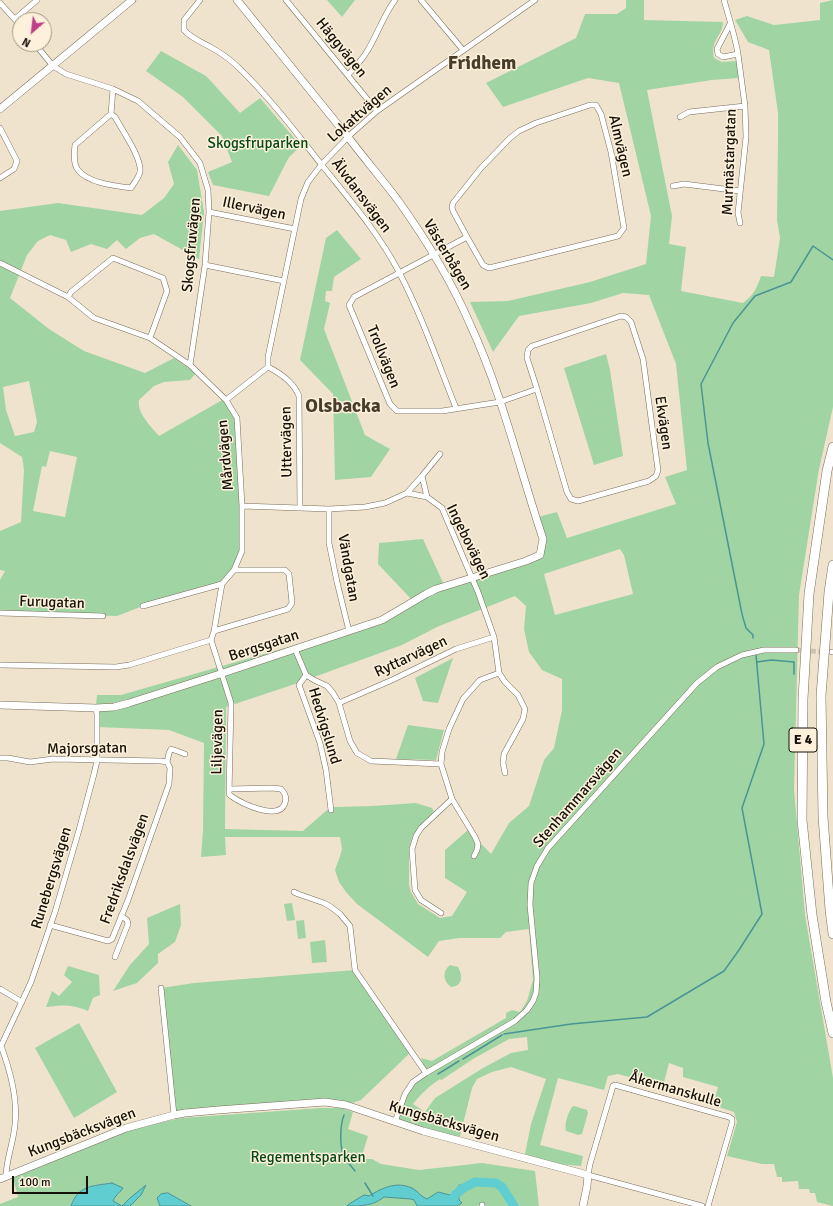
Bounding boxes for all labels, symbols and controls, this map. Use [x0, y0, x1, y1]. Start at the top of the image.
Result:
north arrow [12, 12, 52, 52]
street label: Häggvägen [312, 15, 370, 81]
text: N [20, 35, 33, 50]
district label: Fridhem [448, 53, 516, 75]
street label: Lokattvägen [324, 81, 396, 147]
street label: Murmästargatan [719, 108, 741, 216]
street label: Almvägen [604, 113, 636, 179]
park label: Skogsfruparken [208, 135, 308, 153]
street label: Älvdansvägen [327, 155, 395, 237]
street label: Illervägen [221, 194, 287, 224]
street label: Skogsfruvägen [179, 197, 205, 293]
street label: Västerbågen [419, 216, 475, 294]
street label: Trollvägen [362, 323, 404, 391]
street label: Ekvägen [650, 395, 676, 451]
district label: Olsbacka [305, 396, 381, 418]
street label: Uttervägen [277, 406, 297, 478]
street label: Mårdvägen [214, 419, 238, 491]
street label: Ingebovägen [442, 501, 494, 583]
street label: Vändgatan [333, 533, 363, 603]
street label: Furugatan [19, 593, 85, 613]
street label: Bergsgatan [227, 626, 301, 666]
street label: Ryttarvägen [372, 632, 450, 682]
street label: Hedvigslund [304, 685, 344, 767]
street label: Liljevägen [208, 709, 228, 775]
road number: E 4 [789, 728, 817, 752]
street label: Majorsgatan [47, 739, 127, 759]
street label: Stenhammarsvägen [530, 744, 626, 852]
street label: Fredriksdalsvägen [97, 811, 153, 927]
street label: Runebergsvägen [28, 825, 76, 931]
street label: Åkermanskulle [627, 1068, 723, 1112]
street label: Kungsbäcksvägen [387, 1098, 501, 1146]
street label: Kungsbäcksvägen [26, 1104, 138, 1162]
park label: Regementsparken [250, 1149, 366, 1167]
scale bar [14, 1168, 90, 1194]
text: 100 m [19, 1175, 51, 1190]

